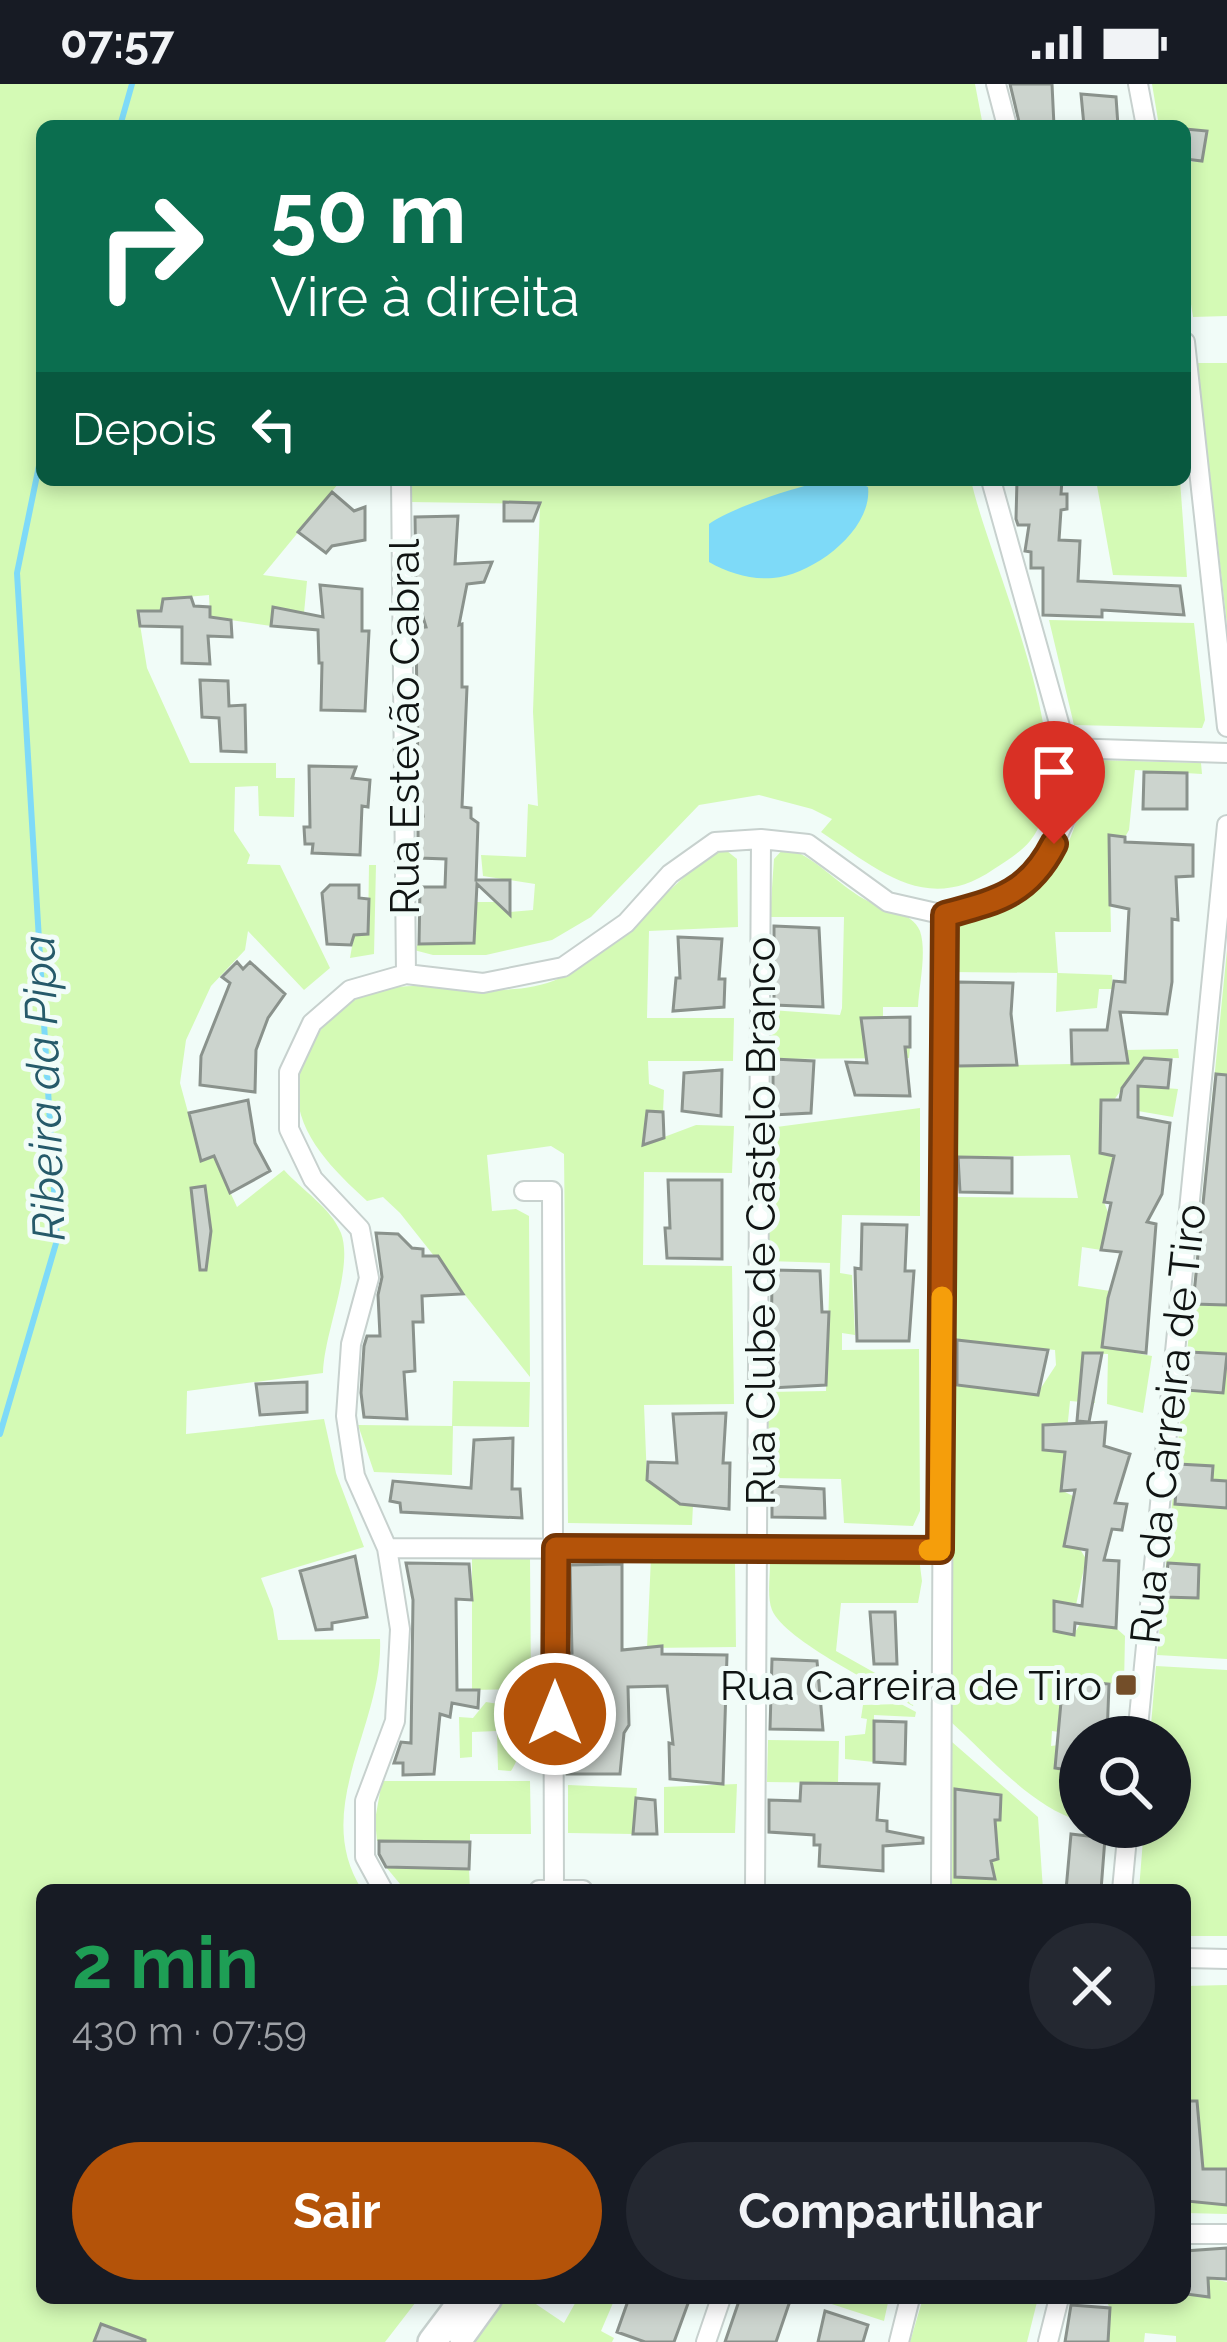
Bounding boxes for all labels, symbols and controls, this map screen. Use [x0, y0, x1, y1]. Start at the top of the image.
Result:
text: 07:57 [60, 16, 174, 69]
text: 50 m [270, 164, 466, 263]
icon: right [72, 168, 228, 324]
text: Vire à direita [270, 265, 580, 329]
icon: left [241, 396, 307, 462]
text: Depois [72, 403, 217, 456]
street label: Rua Estevão Cabral [380, 538, 429, 915]
pin [1003, 721, 1105, 844]
icon: arrive [1021, 739, 1087, 805]
water label: Ribeira da Pipa [12, 934, 76, 1242]
street label: Rua Clube de Castelo Branco [736, 937, 785, 1505]
street label: Rua da Carreira de Tiro [1121, 1202, 1215, 1646]
position arrow [492, 1651, 618, 1777]
place label: Rua Carreira de Tiro [720, 1661, 1102, 1710]
marker: Rua Carreira de Tiro [1113, 1672, 1139, 1698]
map controls [1059, 1716, 1191, 1848]
button: search [1059, 1716, 1191, 1848]
text: 2 min [72, 1920, 259, 2005]
button: close [1029, 1923, 1155, 2049]
text: 430 m · 07:59 [72, 2008, 307, 2054]
button: Sair [72, 2142, 602, 2280]
button: Compartilhar [626, 2142, 1155, 2280]

